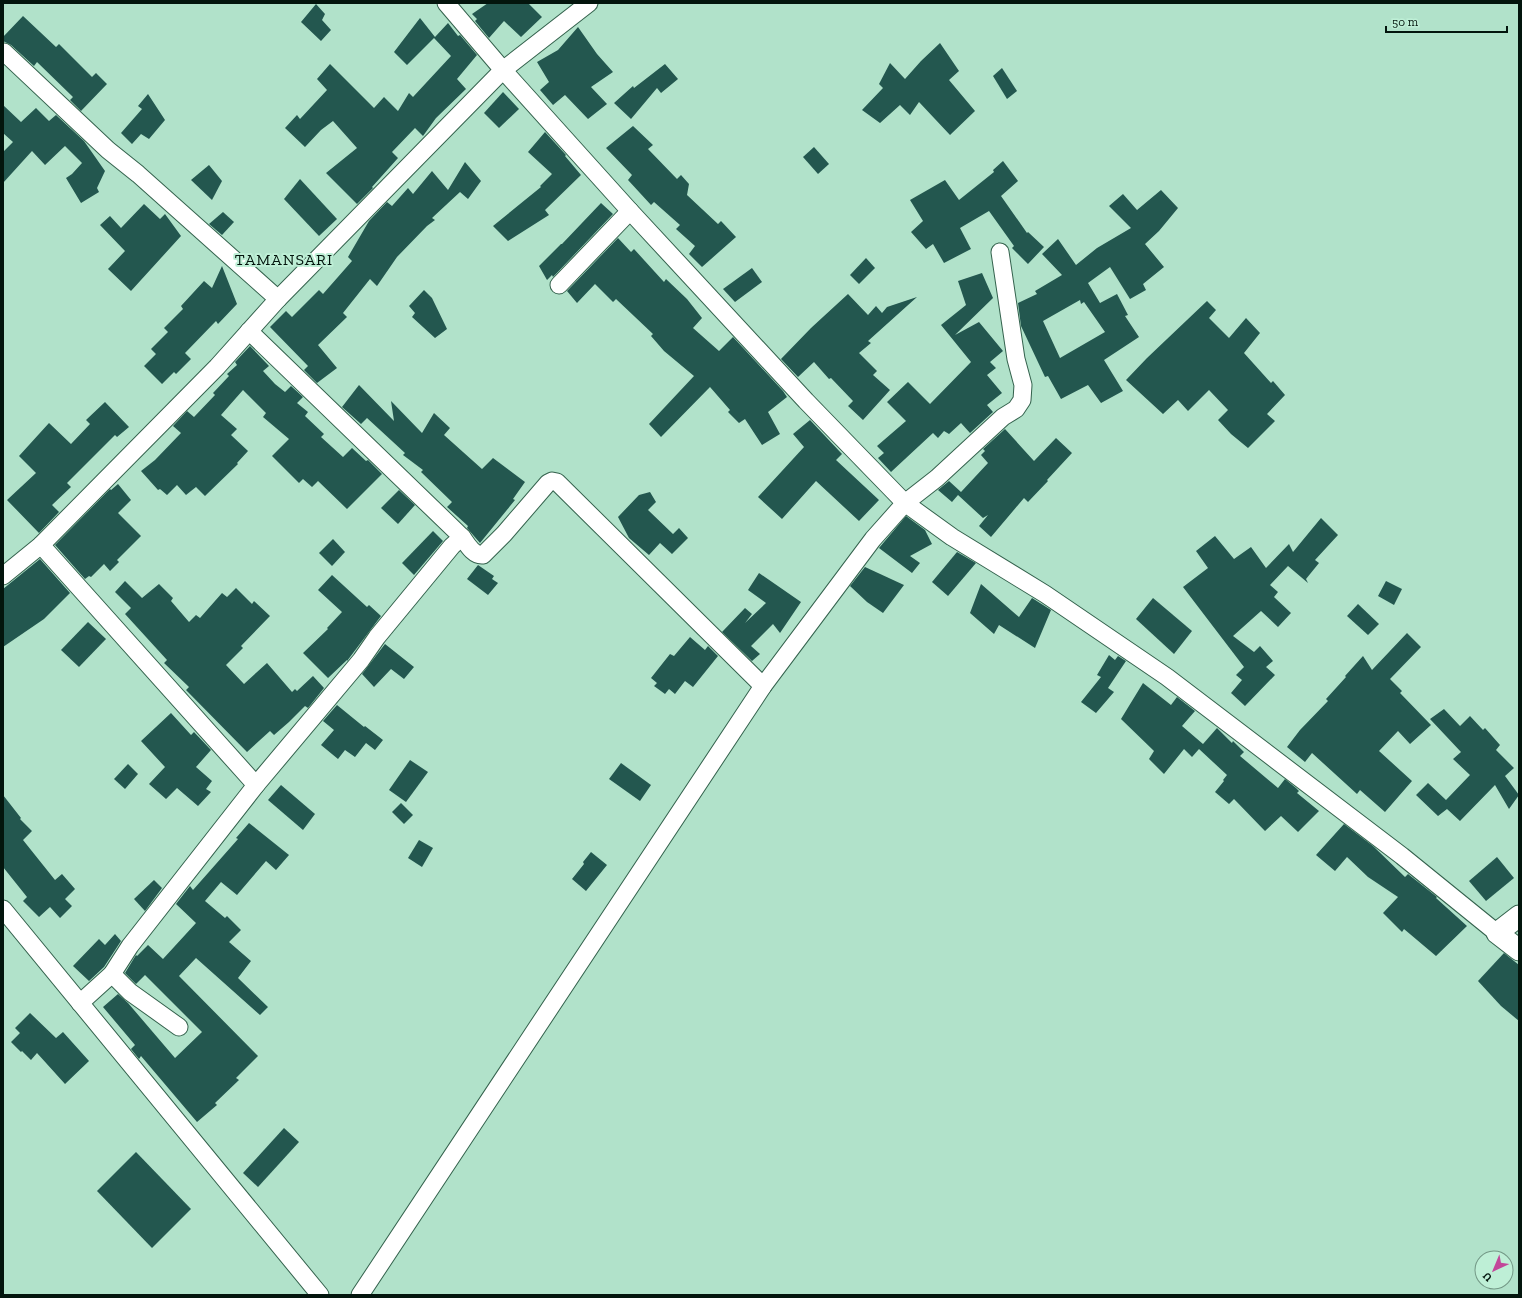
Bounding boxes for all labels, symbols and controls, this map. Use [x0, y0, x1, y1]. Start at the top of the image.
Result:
scale bar [1386, 8, 1507, 34]
text: 50 m [1392, 15, 1419, 29]
district label: TAMANSARI [235, 250, 333, 269]
north arrow [1474, 1250, 1514, 1290]
text: U [1480, 1269, 1495, 1284]

